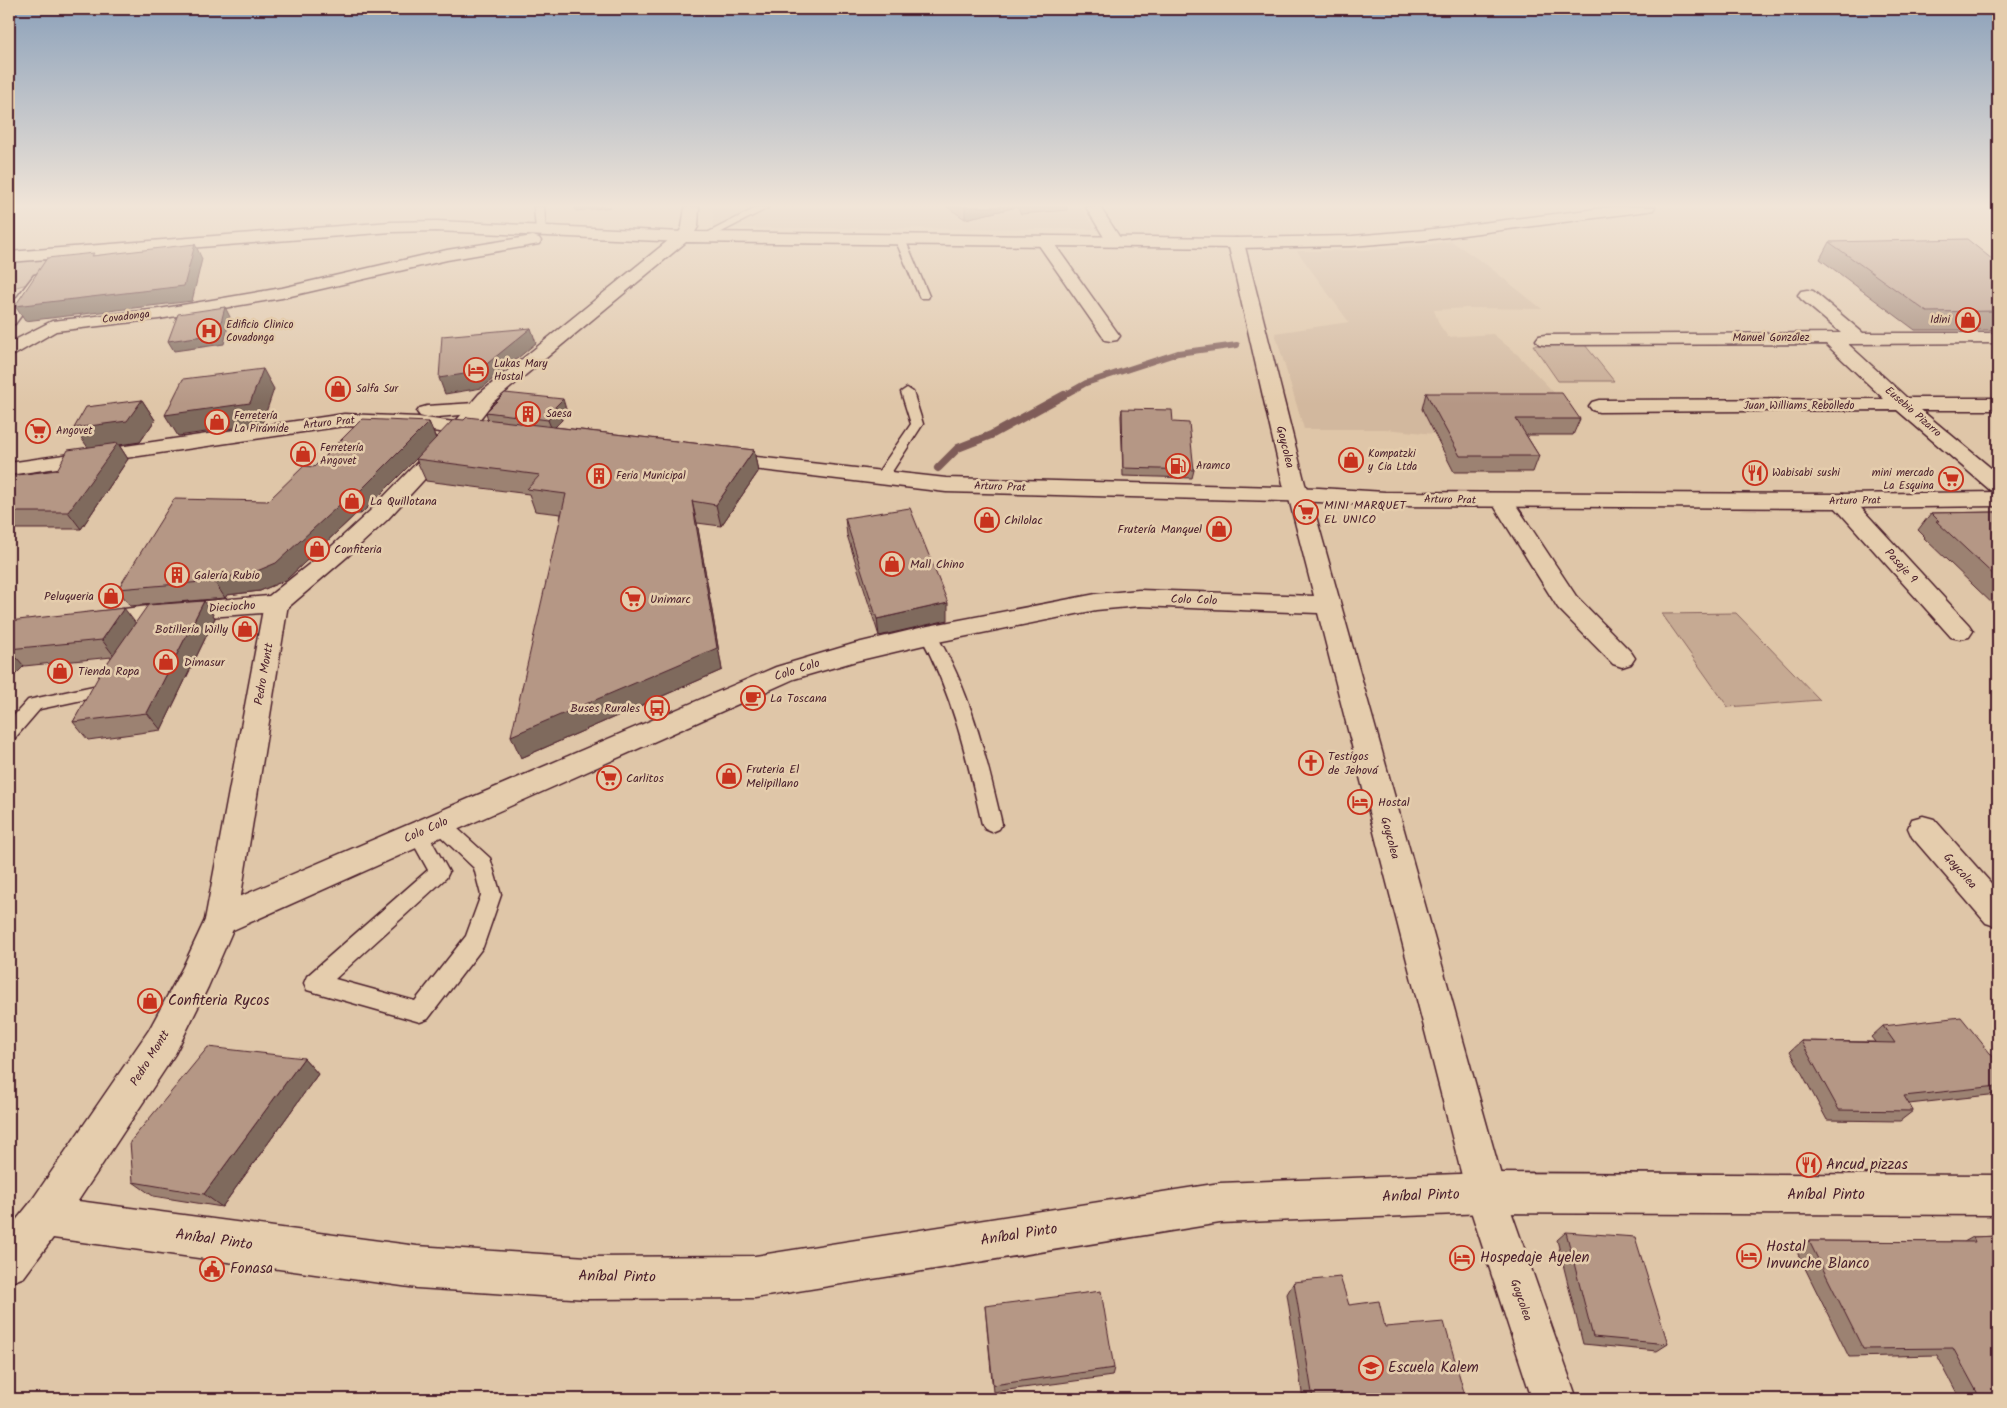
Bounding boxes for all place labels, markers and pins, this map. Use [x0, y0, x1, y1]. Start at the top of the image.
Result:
shop icon: Idini [1955, 307, 1981, 333]
place label: Idini [1930, 311, 1950, 329]
place label: Edificio Clinico Covadonga [226, 316, 294, 347]
hospital icon: Edificio Clinico Covadonga [196, 318, 222, 344]
place label: Lukas Mary Hostal [494, 355, 548, 386]
hotel icon: Lukas Mary Hostal [463, 357, 489, 383]
shop icon: Salfa Sur [325, 376, 351, 402]
place label: Salfa Sur [356, 380, 400, 398]
building icon: Saesa [515, 401, 541, 427]
place label: Saesa [546, 405, 572, 423]
place label: Ferretería La Pirámide [234, 407, 289, 438]
shop icon: Ferretería La Pirámide [204, 409, 230, 435]
supermarket icon: Angovet [25, 418, 51, 444]
place label: Angovet [56, 422, 93, 440]
place label: Ferretería Angovet [320, 439, 364, 470]
shop icon: Ferretería Angovet [290, 441, 316, 467]
place label: Kompatzki y Cia Ltda [1367, 445, 1417, 476]
shop icon: Kompatzki y Cia Ltda [1338, 447, 1364, 473]
fuel station icon: Aramco [1165, 453, 1191, 479]
place label: Aramco [1196, 457, 1230, 475]
restaurant icon: Wabisabi sushi [1742, 460, 1768, 486]
building icon: Feria Municipal [586, 463, 612, 489]
place label: Wabisabi sushi [1772, 464, 1840, 482]
place label: mini mercado La Esquina [1872, 464, 1934, 495]
supermarket icon: mini mercado La Esquina [1938, 466, 1964, 492]
place label: Feria Municipal [616, 467, 686, 485]
shop icon: La Quillotana [339, 488, 365, 514]
place label: La Quillotana [370, 492, 437, 511]
place label: MINI MARQUET EL UNICO [1324, 496, 1408, 529]
supermarket icon: MINI MARQUET EL UNICO [1293, 499, 1319, 525]
shop icon: Chilolac [974, 507, 1000, 533]
place label: Chilolac [1004, 511, 1043, 530]
shop icon: Frutería Manquel [1206, 516, 1232, 542]
place label: Frutería Manquel [1117, 520, 1202, 539]
shop icon: Confiteria [304, 536, 330, 562]
place label: Confiteria [334, 540, 382, 559]
shop icon: Mall Chino [879, 551, 905, 577]
place label: Mall Chino [910, 555, 964, 574]
building icon: Galería Rubio [164, 562, 190, 588]
place label: Galería Rubio [194, 566, 260, 585]
shop icon: Peluqueria [98, 583, 124, 609]
supermarket icon: Unimarc [620, 586, 646, 612]
place label: Peluqueria [44, 587, 94, 606]
place label: Unimarc [650, 590, 691, 609]
shop icon: Botilleria Willy [232, 616, 258, 642]
place label: Botilleria Willy [155, 620, 228, 639]
shop icon: Dimasur [153, 649, 179, 675]
place label: Dimasur [184, 653, 226, 672]
shop icon: Tienda Ropa [47, 658, 73, 684]
place label: Tienda Ropa [78, 662, 140, 681]
cafe icon: La Toscana [740, 685, 766, 711]
place label: La Toscana [770, 689, 827, 708]
bus stop icon: Buses Rurales [644, 695, 670, 721]
place label: Buses Rurales [570, 699, 640, 718]
place label: Testigos de Jehová [1328, 747, 1379, 780]
church icon: Testigos de Jehová [1298, 750, 1324, 776]
place label: Fruteria El Melipillano [746, 760, 799, 793]
shop icon: Fruteria El Melipillano [716, 763, 742, 789]
supermarket icon: Carlitos [596, 765, 622, 791]
place label: Carlitos [626, 769, 664, 788]
hotel icon: Hostal [1347, 789, 1373, 815]
place label: Hostal [1378, 793, 1410, 812]
shop icon: Confiteria Rycos [137, 988, 163, 1014]
place label: Confiteria Rycos [168, 989, 270, 1013]
restaurant icon: Ancud pizzas [1796, 1152, 1822, 1178]
place label: Ancud pizzas [1826, 1153, 1908, 1177]
place label: Hostal Invunche Blanco [1766, 1235, 1870, 1276]
hotel icon: Hostal Invunche Blanco [1736, 1243, 1762, 1269]
hotel icon: Hospedaje Ayelen [1449, 1245, 1475, 1271]
place label: Hospedaje Ayelen [1480, 1246, 1590, 1270]
public building icon: Fonasa [199, 1256, 225, 1282]
place label: Fonasa [230, 1257, 273, 1281]
school or university icon: Escuela Kalem [1358, 1355, 1384, 1381]
place label: Escuela Kalem [1388, 1356, 1479, 1380]

